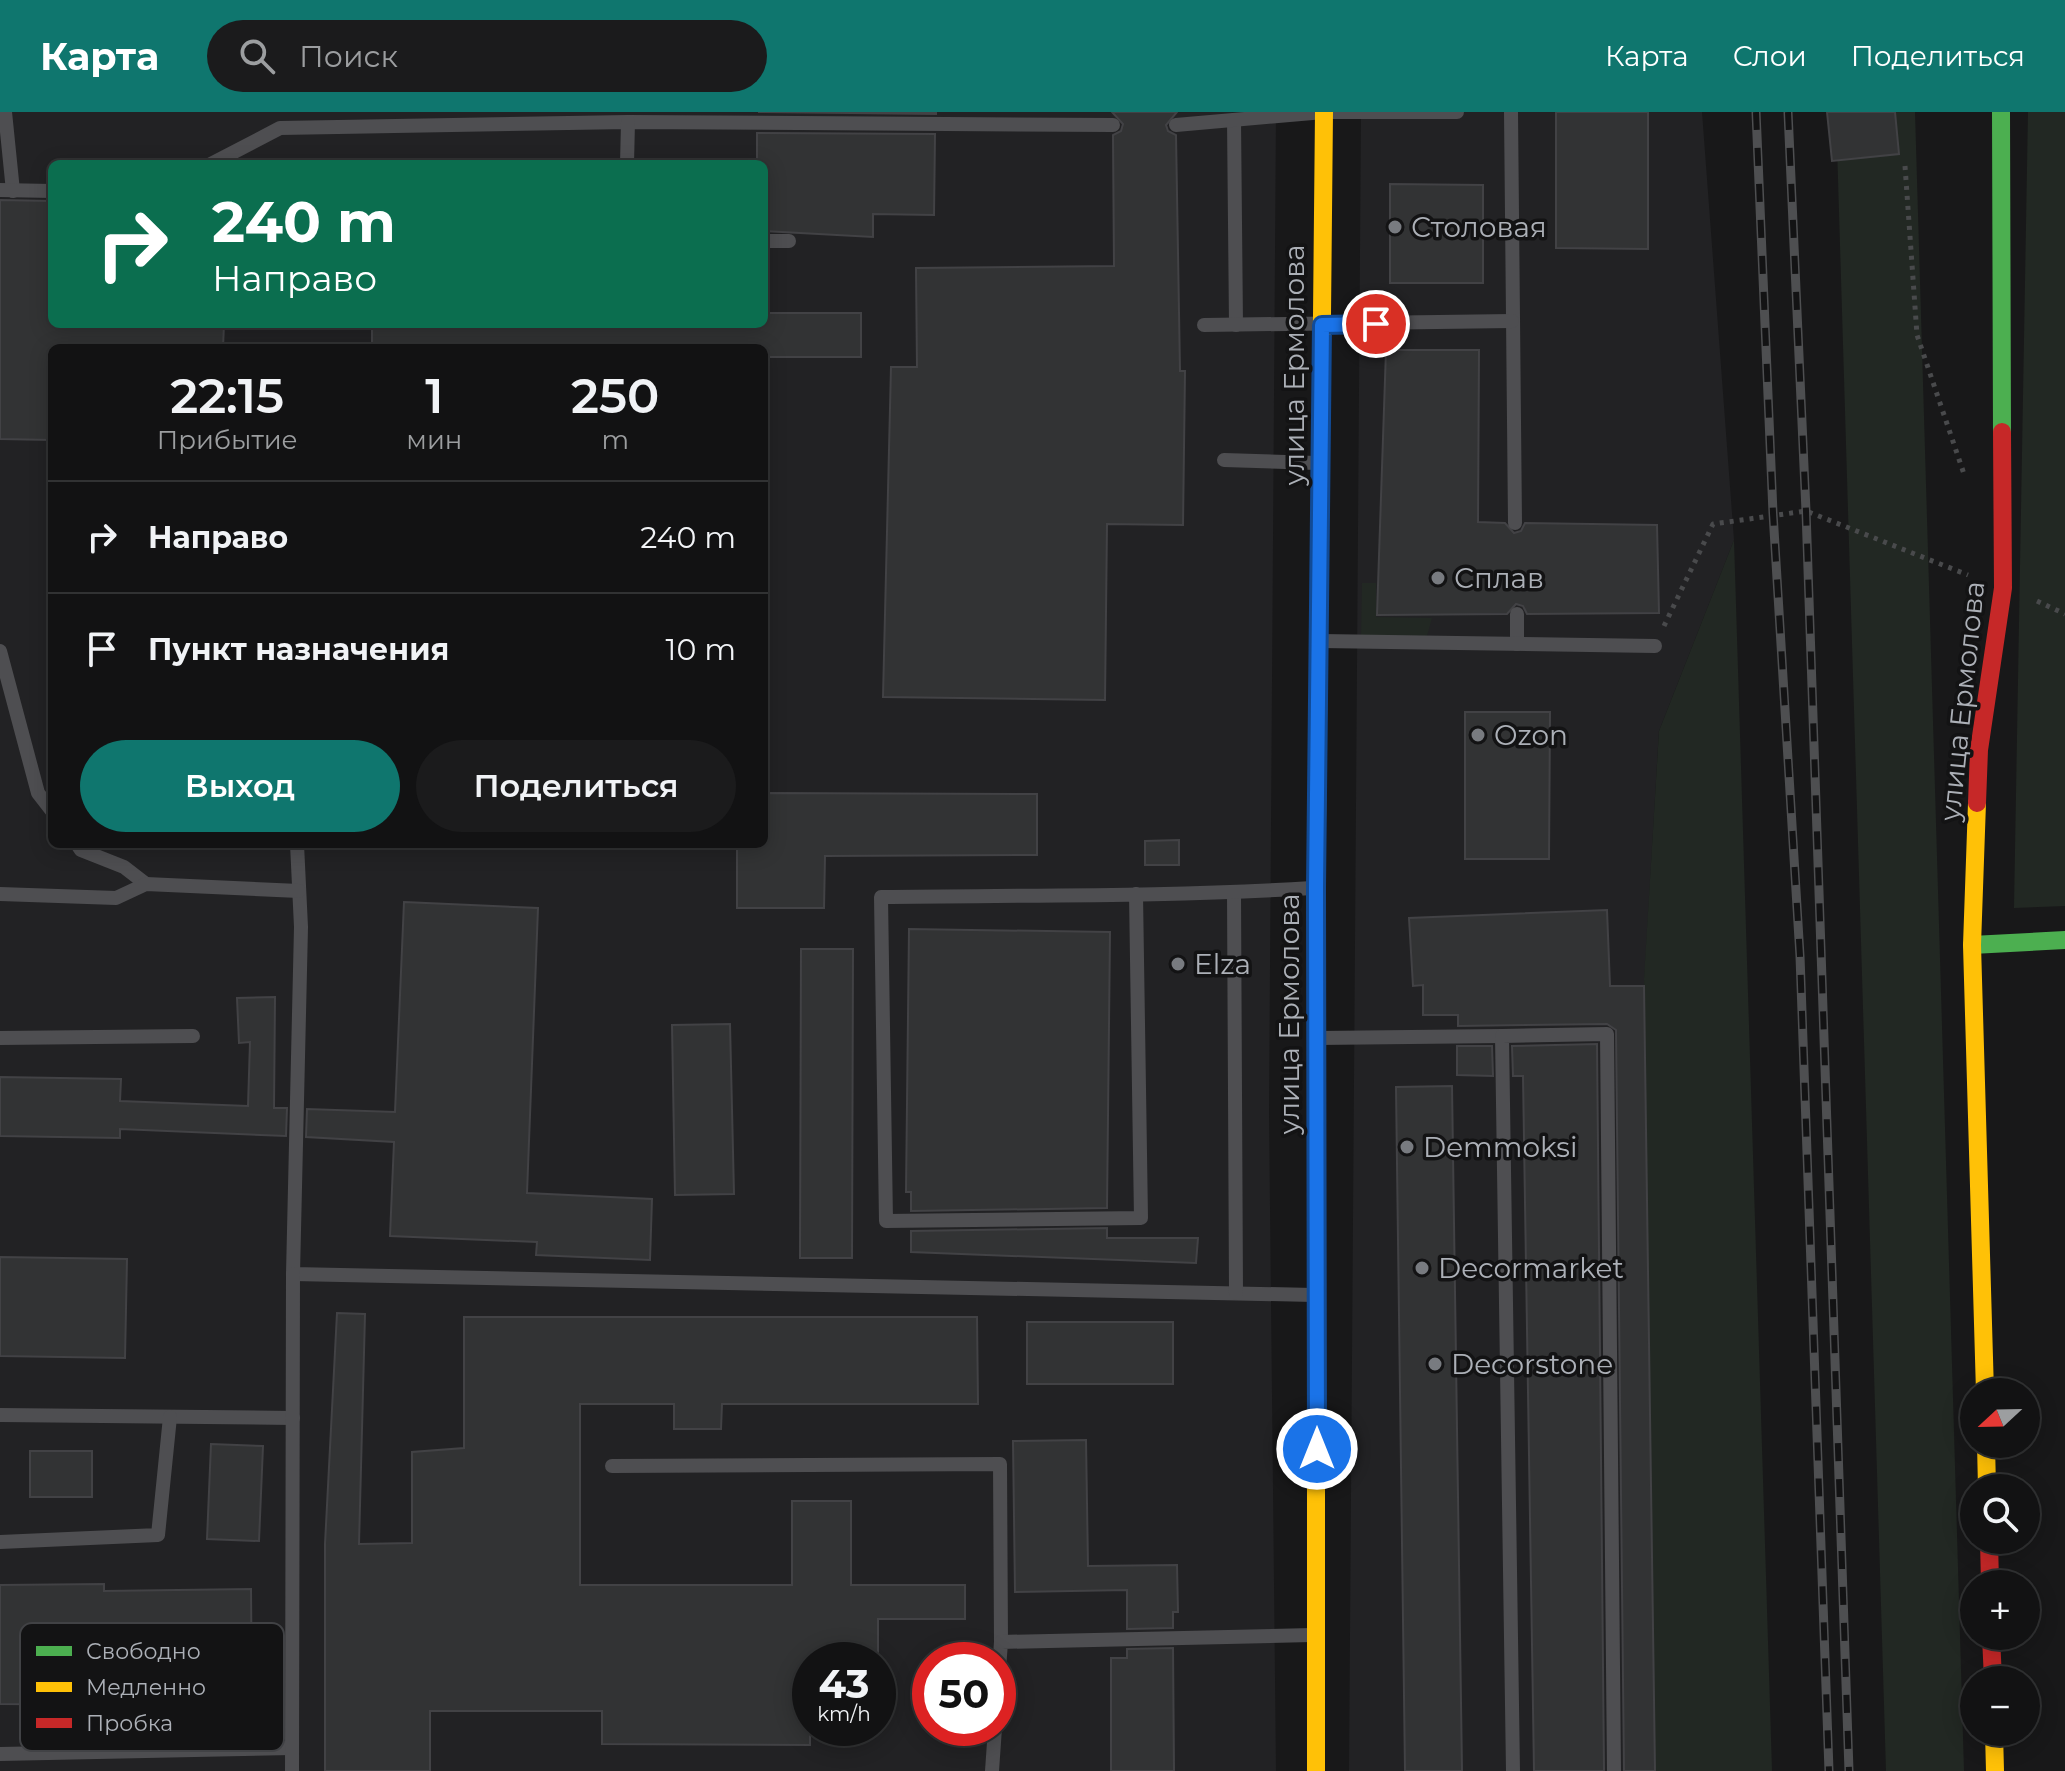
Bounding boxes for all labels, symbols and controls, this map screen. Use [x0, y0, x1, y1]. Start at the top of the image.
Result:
search box [207, 20, 767, 92]
text: Карта [40, 33, 159, 80]
icon: search [235, 34, 279, 78]
text: Поиск [299, 38, 398, 75]
text: Карта [1605, 39, 1689, 73]
text: Слои [1733, 39, 1807, 73]
text: Поделиться [1851, 39, 2025, 73]
text: 240 m [212, 188, 396, 256]
icon: right [80, 192, 184, 296]
place label: Столовая [1411, 210, 1547, 244]
marker: Столовая [1386, 218, 1404, 236]
street label: улица Ермолова [1277, 244, 1311, 487]
text: Направо [212, 256, 377, 300]
pin [1342, 290, 1410, 358]
icon: arrive [1354, 302, 1398, 346]
text: 22:15 [170, 367, 284, 425]
text: 1 [425, 367, 444, 425]
text: 250 [571, 367, 659, 425]
text: Прибытие [157, 424, 298, 456]
text: мин [406, 424, 462, 456]
text: m [601, 424, 629, 456]
icon: right [80, 515, 124, 559]
text: Направо [148, 519, 288, 556]
text: 240 m [640, 519, 736, 556]
place label: Сплав [1454, 561, 1544, 595]
marker: Сплав [1429, 569, 1447, 587]
street label: улица Ермолова [1932, 579, 1992, 824]
icon: arrive [80, 627, 124, 671]
text: Пункт назначения [148, 631, 449, 668]
text: 10 m [666, 631, 736, 668]
place label: Ozon [1494, 718, 1568, 752]
marker: Ozon [1469, 726, 1487, 744]
button: Выход [80, 740, 400, 832]
button: Поделиться [416, 740, 736, 832]
street label: улица Ермолова [1272, 893, 1306, 1136]
place label: Elza [1194, 947, 1251, 981]
marker: Elza [1169, 955, 1187, 973]
place label: Demmoksi [1423, 1130, 1578, 1164]
marker: Demmoksi [1398, 1138, 1416, 1156]
place label: Decormarket [1438, 1251, 1624, 1285]
marker: Decormarket [1413, 1259, 1431, 1277]
place label: Decorstone [1451, 1347, 1613, 1381]
marker: Decorstone [1426, 1355, 1444, 1373]
north arrow [1960, 1378, 2040, 1458]
map controls [1960, 1378, 2040, 1746]
position arrow [1275, 1407, 1359, 1491]
button: search [1960, 1474, 2040, 1554]
button: + [1960, 1570, 2040, 1650]
legend [20, 1623, 284, 1751]
text: Свободно [86, 1638, 201, 1665]
speed limit sign: 50 [912, 1642, 1016, 1746]
text: 43 [819, 1659, 869, 1708]
button: − [1960, 1666, 2040, 1746]
text: Медленно [86, 1674, 206, 1701]
text: km/h [817, 1702, 871, 1726]
text: Пробка [86, 1710, 173, 1737]

